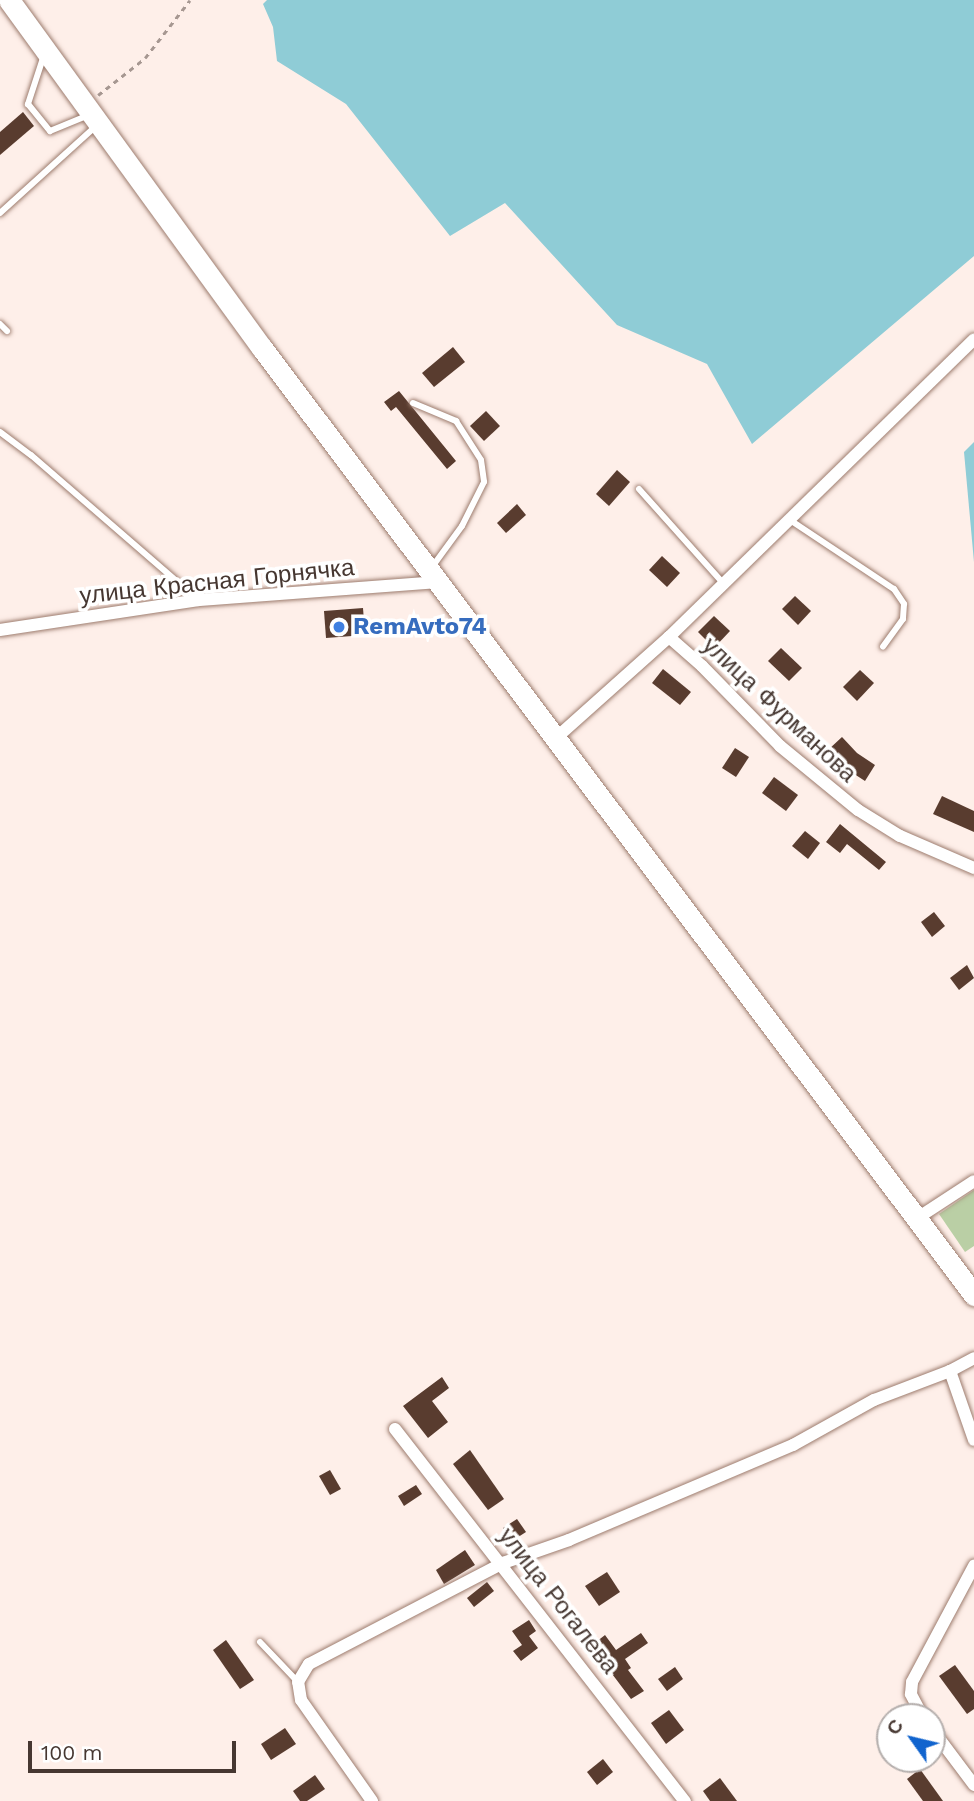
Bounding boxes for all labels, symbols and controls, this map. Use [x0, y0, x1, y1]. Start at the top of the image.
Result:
street label: улица Красная Горнячка [78, 553, 356, 611]
place label: RemAvto74 [353, 613, 487, 641]
marker: RemAvto74 [331, 619, 347, 635]
street label: улица Фурманова [696, 631, 862, 789]
street label: улица Рогалева [492, 1522, 624, 1680]
north arrow [876, 1703, 946, 1773]
text: С [881, 1715, 908, 1739]
scale bar [32, 1728, 240, 1772]
text: 100 m [41, 1740, 103, 1765]

